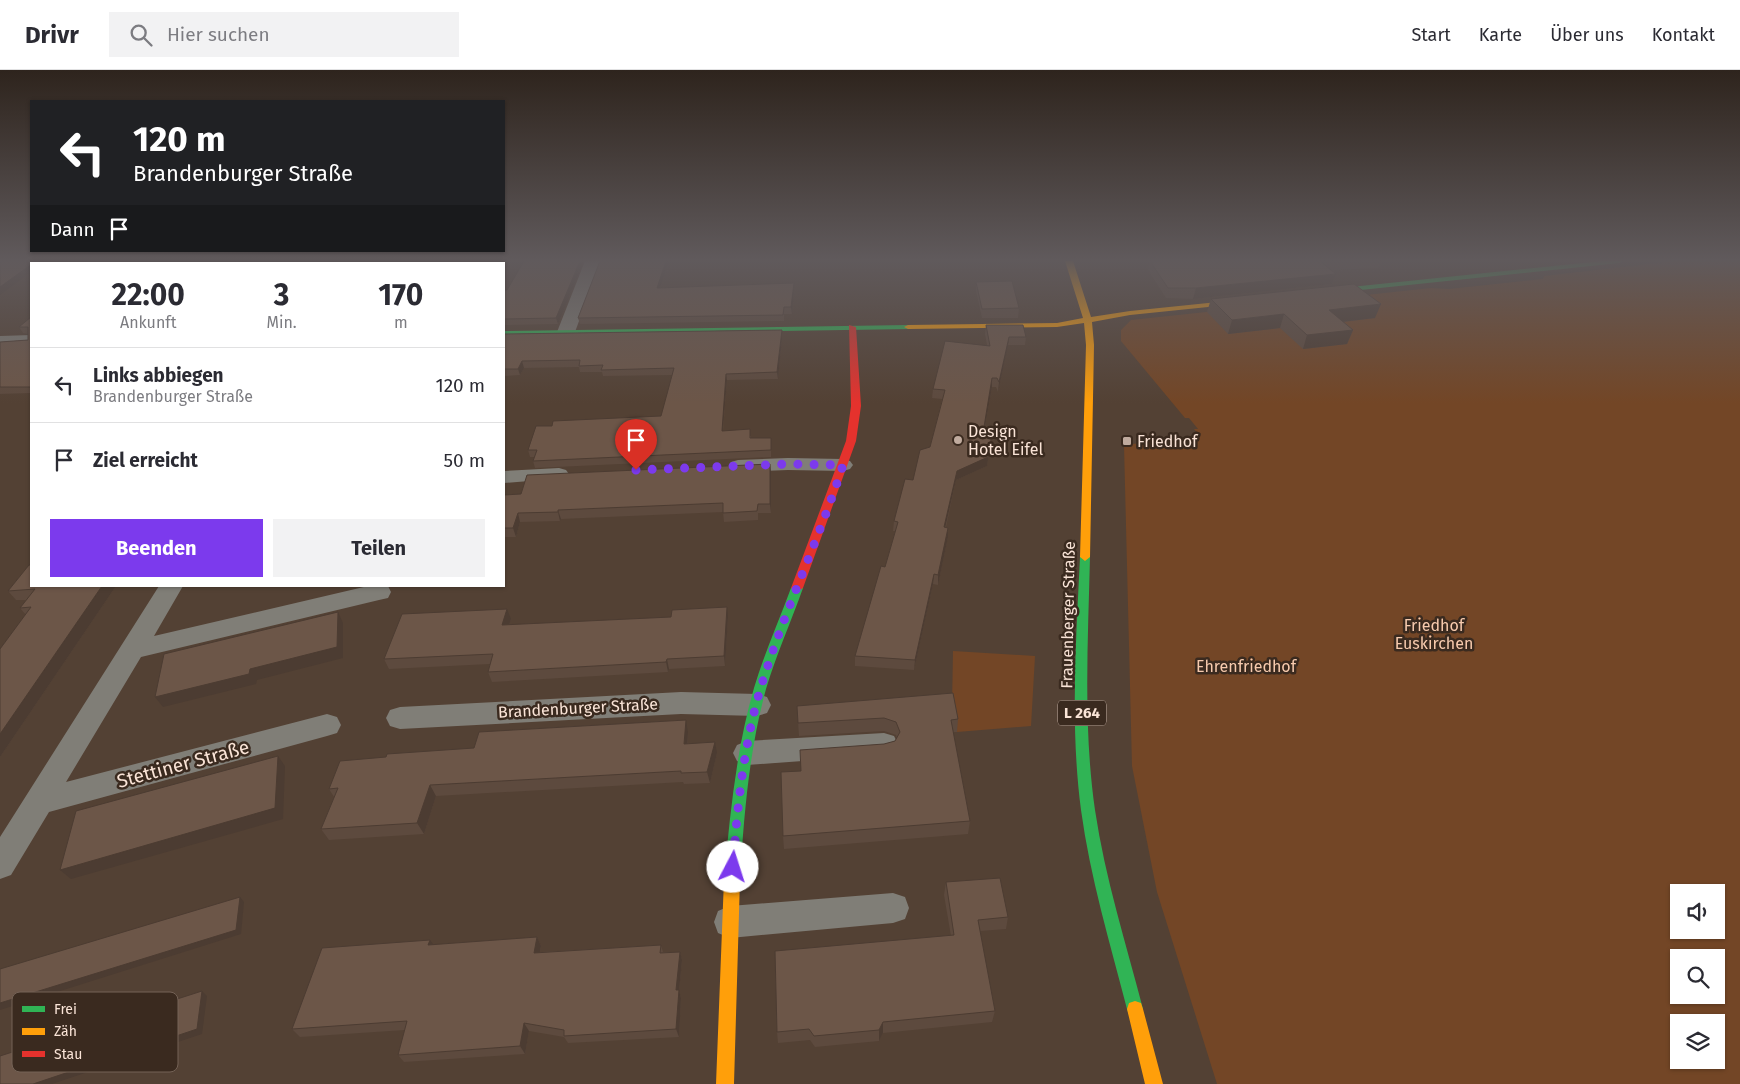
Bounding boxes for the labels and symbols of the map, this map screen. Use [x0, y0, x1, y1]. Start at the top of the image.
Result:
pin [615, 419, 657, 470]
place label: Design Hotel Eifel [968, 422, 1043, 459]
place label: Friedhof [1137, 432, 1199, 451]
marker: Design Hotel Eifel [952, 434, 964, 446]
marker: Friedhof [1121, 435, 1133, 447]
street label: Frauenberger Straße [1057, 541, 1079, 689]
park label: Friedhof Euskirchen [1395, 616, 1473, 653]
park label: Ehrenfriedhof [1196, 657, 1298, 676]
street label: Brandenburger Straße [498, 694, 658, 722]
road number: L 264 [1058, 700, 1106, 726]
street label: Stettiner Straße [114, 735, 252, 793]
position arrow [706, 840, 758, 892]
legend [12, 992, 178, 1072]
text: Frei [54, 1001, 77, 1018]
text: Zäh [54, 1023, 77, 1040]
text: Stau [54, 1046, 82, 1063]

